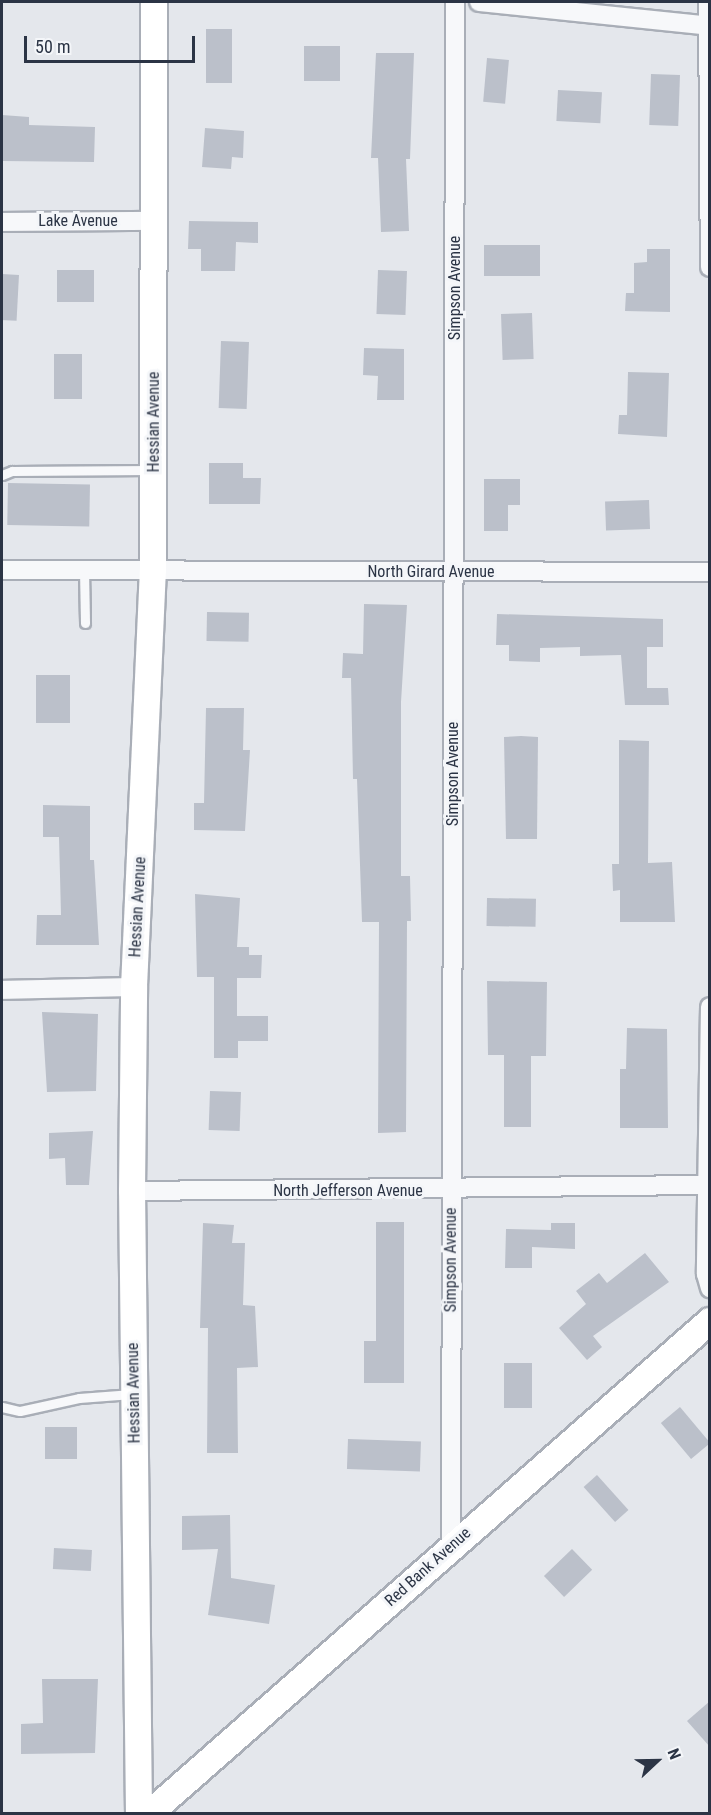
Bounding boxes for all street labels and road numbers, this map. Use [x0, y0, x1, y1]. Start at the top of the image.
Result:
street label: Lake Avenue [38, 211, 118, 231]
street label: Simpson Avenue [445, 236, 465, 340]
street label: Hessian Avenue [144, 372, 164, 472]
street label: North Girard Avenue [367, 562, 495, 582]
street label: Simpson Avenue [443, 722, 463, 826]
street label: Hessian Avenue [126, 856, 150, 958]
street label: North Jefferson Avenue [273, 1181, 423, 1201]
street label: Simpson Avenue [441, 1208, 461, 1312]
street label: Hessian Avenue [124, 1342, 144, 1444]
street label: Red Bank Avenue [381, 1524, 475, 1610]

